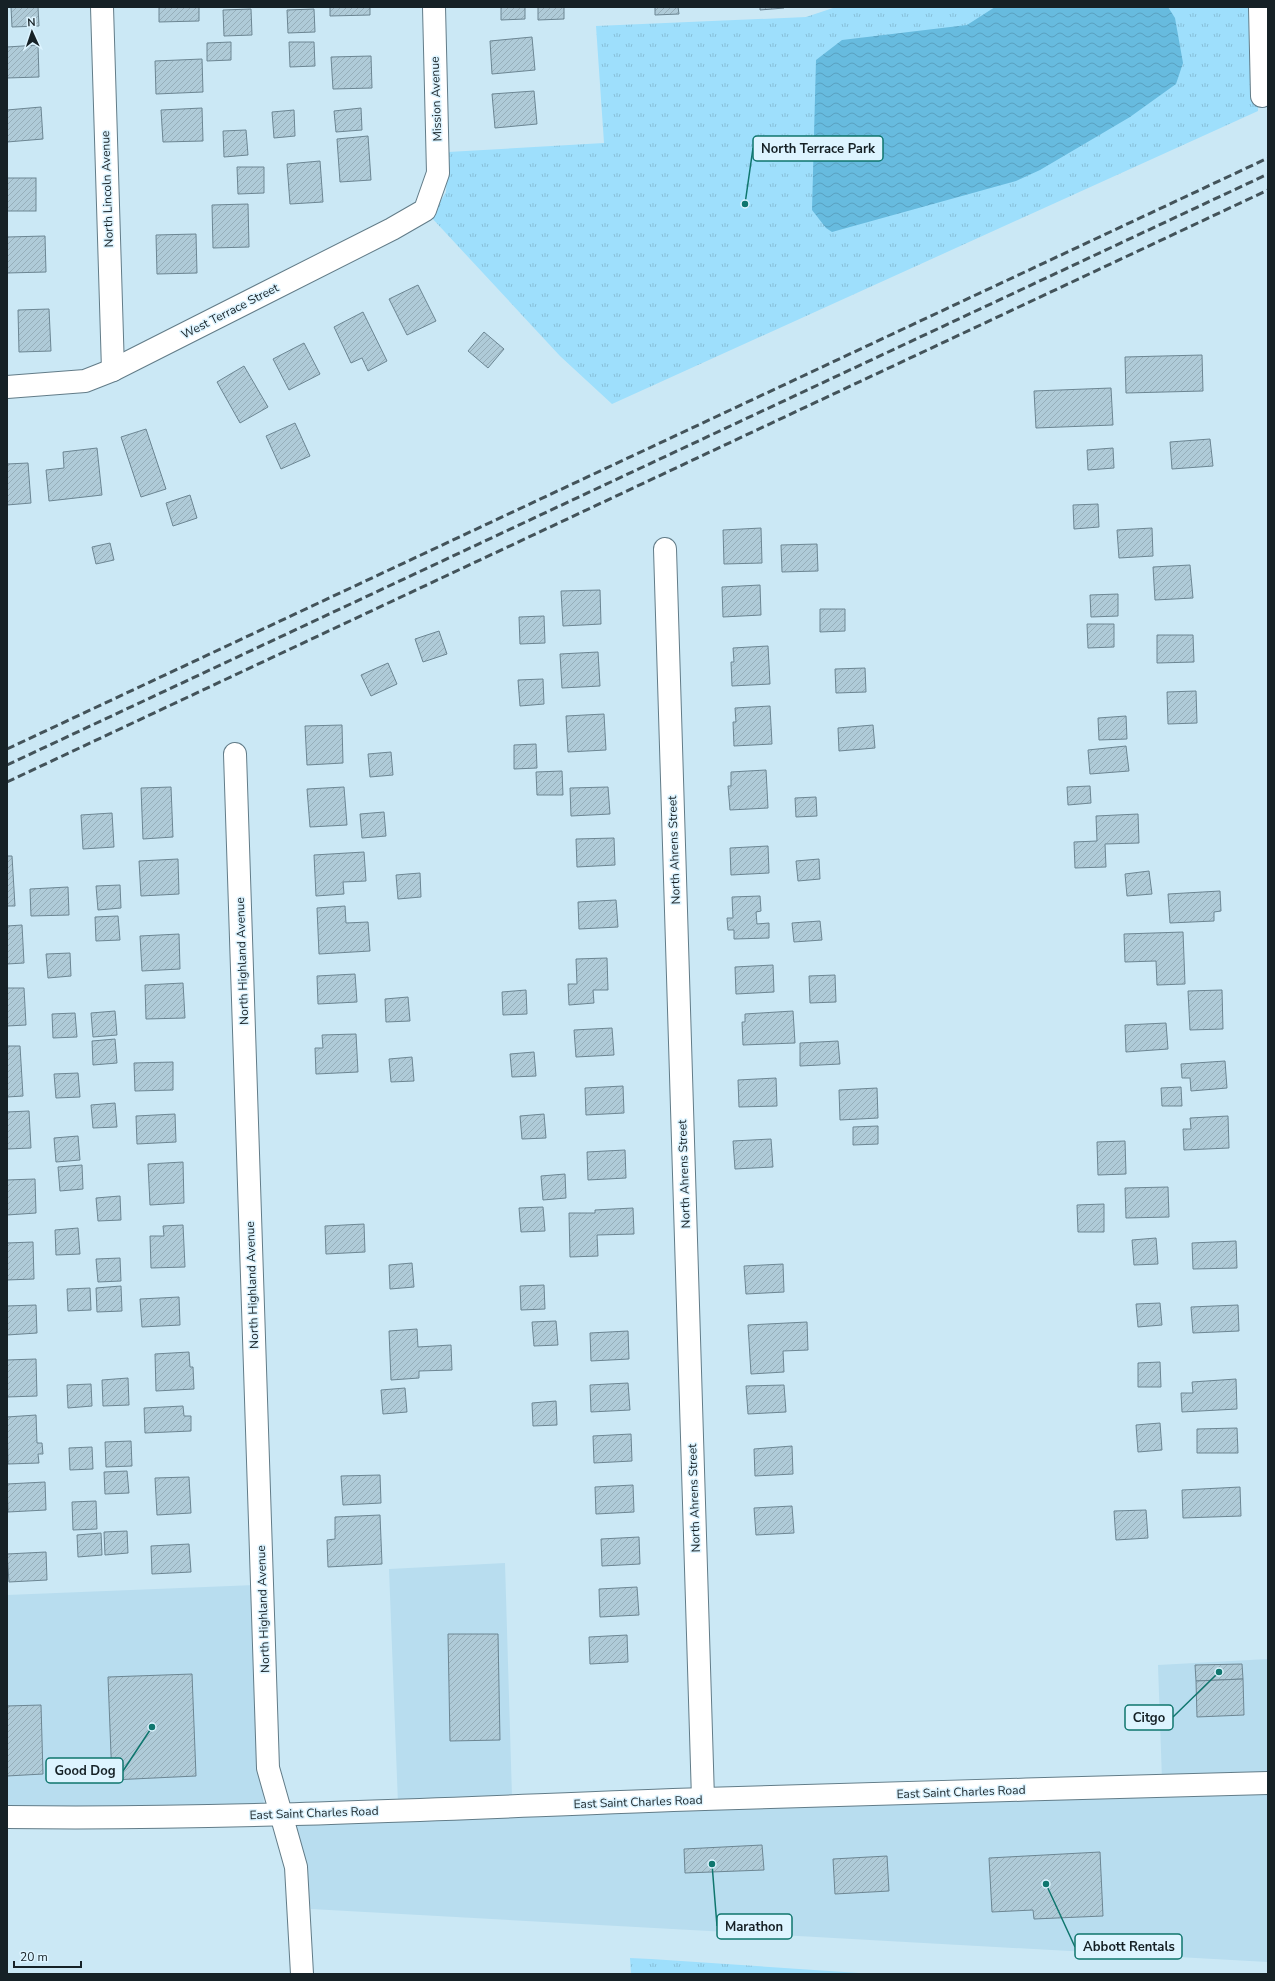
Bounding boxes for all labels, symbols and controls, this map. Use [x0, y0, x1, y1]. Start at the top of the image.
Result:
north arrow [12, 12, 52, 52]
text: N [27, 15, 36, 30]
street label: Mission Avenue [427, 56, 445, 142]
street label: North Lincoln Avenue [97, 130, 117, 248]
callout: North Terrace Park [753, 136, 883, 161]
text: North Terrace Park [761, 140, 876, 158]
street label: West Terrace Street [179, 279, 282, 342]
street label: North Ahrens Street [664, 795, 684, 905]
street label: North Highland Avenue [232, 897, 252, 1025]
street label: North Ahrens Street [674, 1119, 694, 1229]
street label: North Highland Avenue [242, 1221, 262, 1349]
street label: North Ahrens Street [684, 1443, 704, 1553]
street label: North Highland Avenue [253, 1545, 273, 1673]
callout: Citgo [1125, 1705, 1173, 1730]
text: Citgo [1133, 1709, 1165, 1727]
callout: Good Dog [46, 1758, 123, 1783]
text: Good Dog [54, 1762, 116, 1780]
street label: East Saint Charles Road [896, 1782, 1026, 1802]
street label: East Saint Charles Road [573, 1792, 703, 1812]
street label: East Saint Charles Road [249, 1803, 379, 1823]
callout: Marathon [717, 1914, 792, 1939]
text: Marathon [725, 1918, 783, 1936]
callout: Abbott Rentals [1075, 1934, 1182, 1959]
text: Abbott Rentals [1083, 1938, 1175, 1956]
scale bar [14, 1943, 81, 1969]
text: 20 m [20, 1949, 48, 1965]

